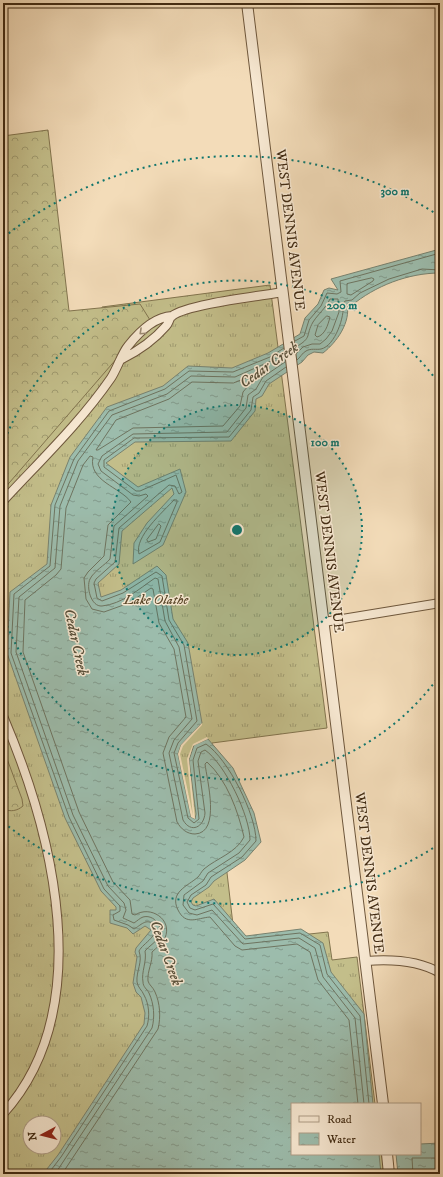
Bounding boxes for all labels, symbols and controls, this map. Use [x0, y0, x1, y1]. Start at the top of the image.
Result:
street label: WEST DENNIS AVENUE [271, 147, 309, 312]
text: 300 m [381, 184, 409, 199]
text: 200 m [327, 298, 357, 313]
one-way arrow [139, 327, 147, 335]
water label: Cedar Creek [236, 337, 303, 392]
text: 100 m [311, 435, 339, 450]
street label: WEST DENNIS AVENUE [310, 469, 348, 634]
centre of rings [230, 523, 244, 537]
park label: Lake Olathe [123, 591, 189, 609]
water label: Cedar Creek [60, 607, 93, 678]
street label: WEST DENNIS AVENUE [350, 790, 388, 955]
water label: Cedar Creek [145, 918, 187, 989]
legend [291, 1103, 421, 1155]
text: Road [327, 1112, 352, 1127]
north arrow [22, 1115, 62, 1155]
text: N [26, 1131, 41, 1141]
text: Water [326, 1132, 356, 1147]

